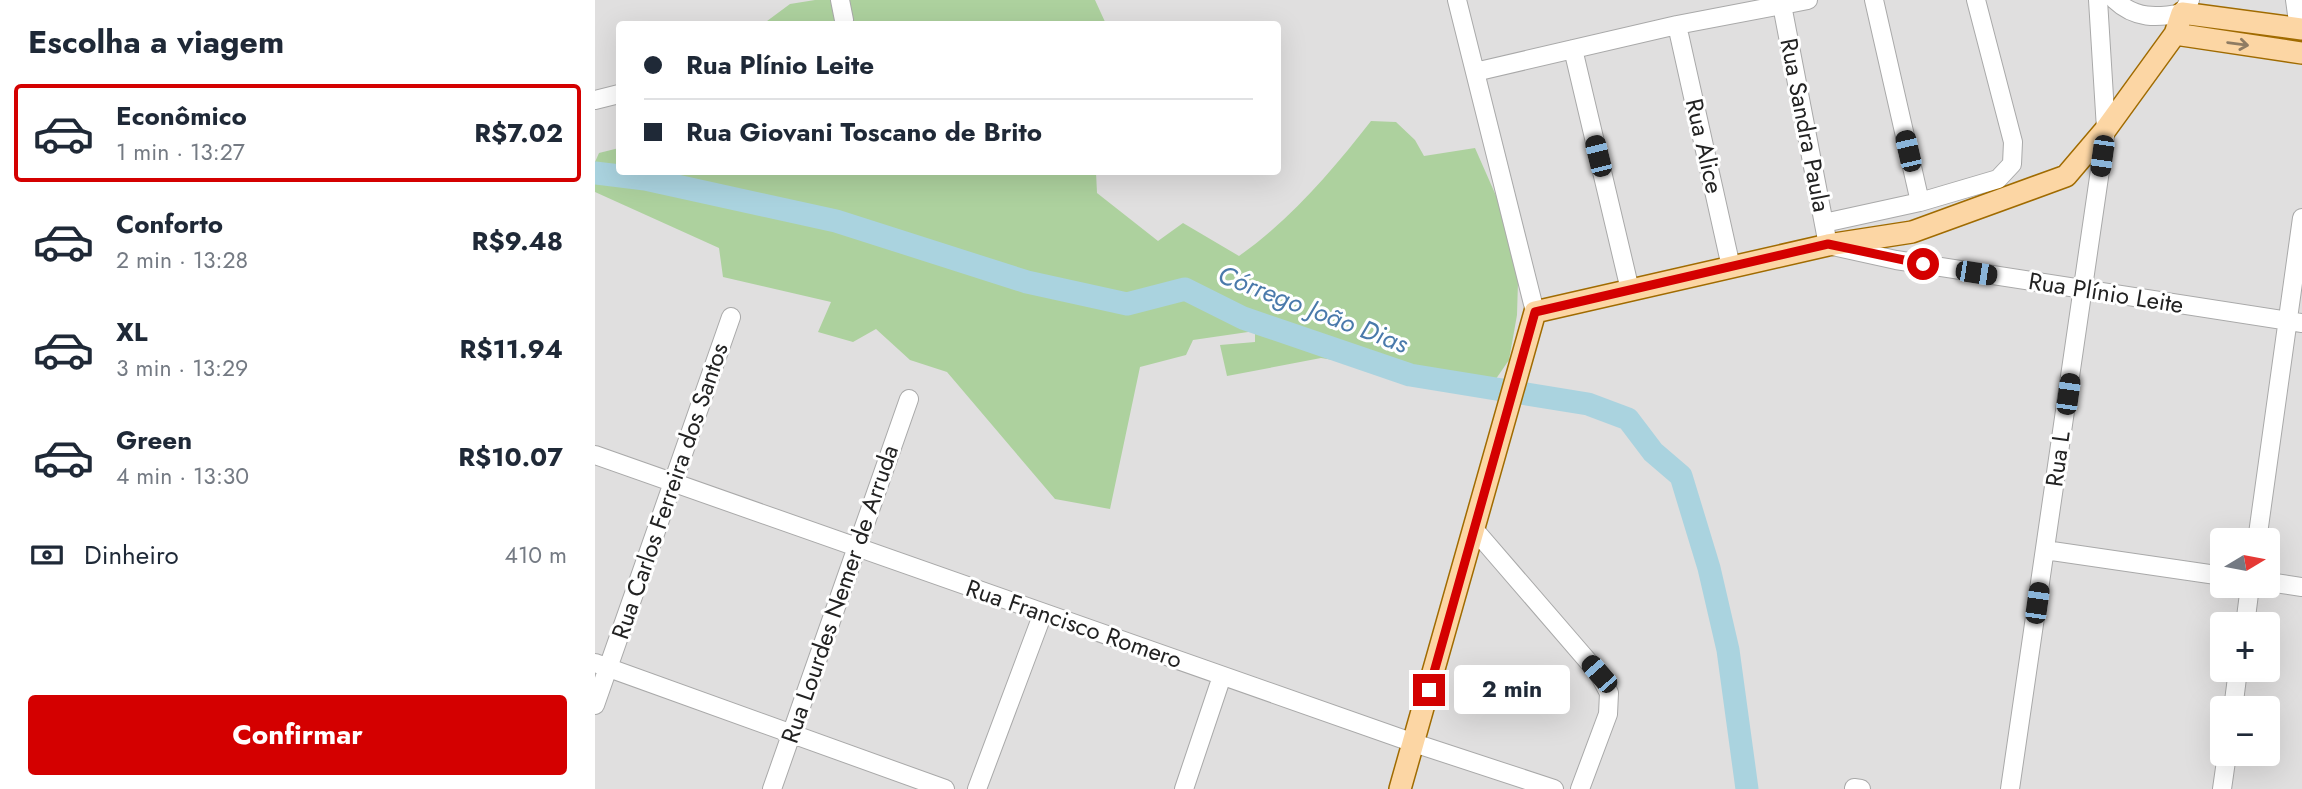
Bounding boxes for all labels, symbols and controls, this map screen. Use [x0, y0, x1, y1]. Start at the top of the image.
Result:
text: Escolha a viagem [28, 19, 284, 65]
street label: Rua Sandra Paula [1771, 35, 1839, 215]
one-way arrow [2227, 38, 2249, 51]
text: Rua Plínio Leite [686, 46, 874, 84]
street label: Rua Alice [1677, 95, 1732, 197]
text: Econômico [116, 97, 247, 135]
icon: car [32, 102, 95, 165]
text: Rua Giovani Toscano de Brito [686, 113, 1042, 151]
text: R$7.02 [474, 114, 563, 152]
car [1894, 128, 1923, 174]
car [1583, 133, 1614, 179]
car [2089, 134, 2116, 178]
text: 1 min · 13:27 [116, 135, 245, 169]
text: Conforto [116, 205, 223, 243]
icon: car [32, 210, 95, 273]
text: R$9.48 [472, 222, 563, 260]
text: 2 min · 13:28 [116, 243, 248, 277]
route start [1907, 248, 1939, 280]
water label: Córrego João Dias [1212, 255, 1414, 363]
car [1954, 259, 1999, 287]
street label: Rua Plínio Leite [2026, 263, 2186, 322]
text: XL [116, 313, 148, 351]
icon: car [32, 318, 95, 381]
text: R$11.94 [460, 330, 563, 368]
street label: Rua Carlos Ferreira dos Santos [602, 338, 737, 644]
text: 3 min · 13:29 [116, 351, 248, 385]
car [2055, 372, 2082, 416]
text: Green [116, 421, 192, 459]
icon: car [32, 426, 95, 489]
street label: Rua L [2036, 429, 2079, 489]
text: R$10.07 [458, 438, 563, 476]
street label: Rua Lourdes Nemer de Arruda [772, 440, 907, 748]
text: 4 min · 13:30 [116, 459, 249, 493]
north arrow [2210, 528, 2280, 598]
map controls [2210, 528, 2280, 766]
icon: cash [28, 536, 66, 574]
text: Dinheiro [84, 536, 179, 574]
text: 410 m [505, 538, 567, 572]
street label: Rua Francisco Romero [961, 570, 1187, 677]
car [2024, 581, 2051, 625]
button: + [2210, 612, 2280, 682]
car [1578, 651, 1621, 697]
callout: 2 min [1453, 666, 1569, 714]
text: 2 min [1482, 672, 1542, 706]
route end [1413, 674, 1445, 706]
button: Confirmar [28, 695, 567, 775]
button: − [2210, 696, 2280, 766]

